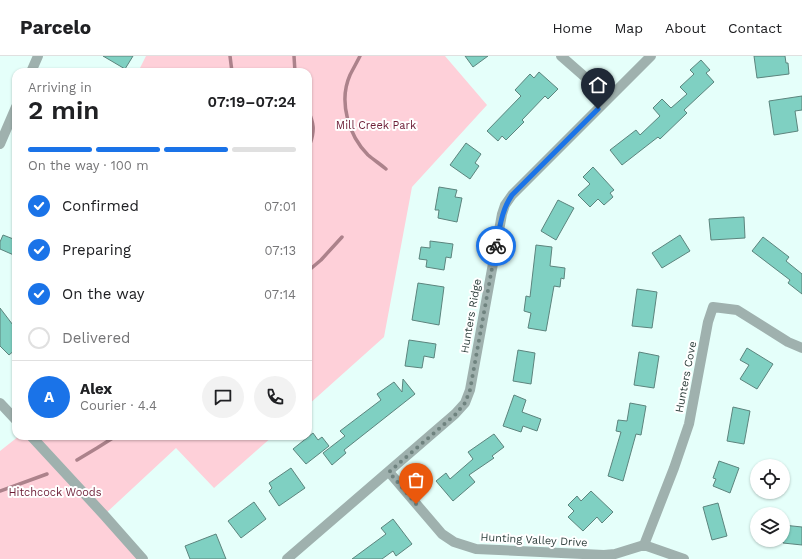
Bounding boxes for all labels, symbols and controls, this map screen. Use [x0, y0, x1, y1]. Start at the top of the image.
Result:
text: Parcelo [20, 16, 91, 39]
text: Home [552, 20, 592, 36]
text: Map [614, 20, 643, 36]
text: About [665, 20, 706, 36]
text: Contact [728, 20, 782, 36]
pin [581, 68, 615, 109]
icon: home [587, 74, 609, 96]
text: Arriving in [28, 80, 92, 95]
text: 07:19–07:24 [207, 93, 296, 111]
text: 2 min [28, 95, 99, 125]
park label: Mill Creek Park [336, 119, 416, 132]
text: On the way · 100 m [28, 158, 149, 173]
icon: check [28, 195, 50, 217]
text: Confirmed [62, 197, 139, 215]
text: 07:01 [264, 199, 296, 214]
courier [476, 226, 516, 266]
icon: bike [485, 235, 507, 257]
icon: check [28, 239, 50, 261]
text: Preparing [62, 241, 131, 259]
text: 07:13 [264, 243, 296, 258]
street label: Hunters Ridge [458, 278, 484, 354]
icon: check [28, 283, 50, 305]
text: On the way [62, 285, 144, 303]
text: 07:14 [264, 287, 296, 302]
text: Delivered [62, 329, 130, 347]
street label: Hunters Cove [673, 340, 699, 414]
button: chat [202, 376, 244, 418]
button: phone [254, 376, 296, 418]
text: Alex [80, 380, 112, 398]
text: A [44, 388, 54, 406]
text: Courier · 4.4 [80, 398, 157, 413]
map controls [750, 459, 790, 547]
button: locate [750, 459, 790, 499]
pin [399, 463, 433, 504]
icon: bag [405, 469, 427, 491]
park label: Hitchcock Woods [8, 486, 102, 499]
button: layers [750, 507, 790, 547]
street label: Hunting Valley Drive [480, 531, 588, 549]

